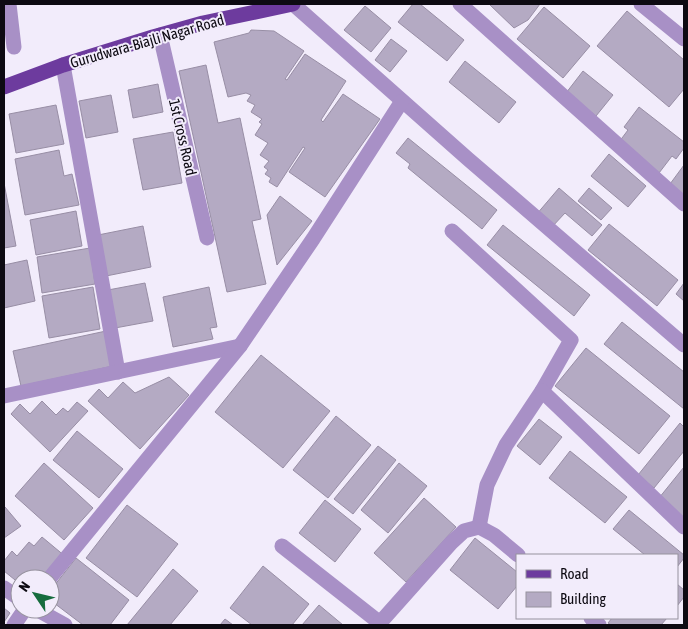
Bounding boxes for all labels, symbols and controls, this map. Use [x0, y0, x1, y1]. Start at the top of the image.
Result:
street label: Gurudwara-Biajli Nagar Road [68, 11, 226, 71]
street label: 1st Cross Road [166, 97, 200, 177]
legend [516, 554, 678, 619]
text: Road [560, 565, 589, 582]
north arrow [10, 569, 60, 619]
text: N [15, 579, 33, 595]
text: Building [560, 590, 606, 607]

